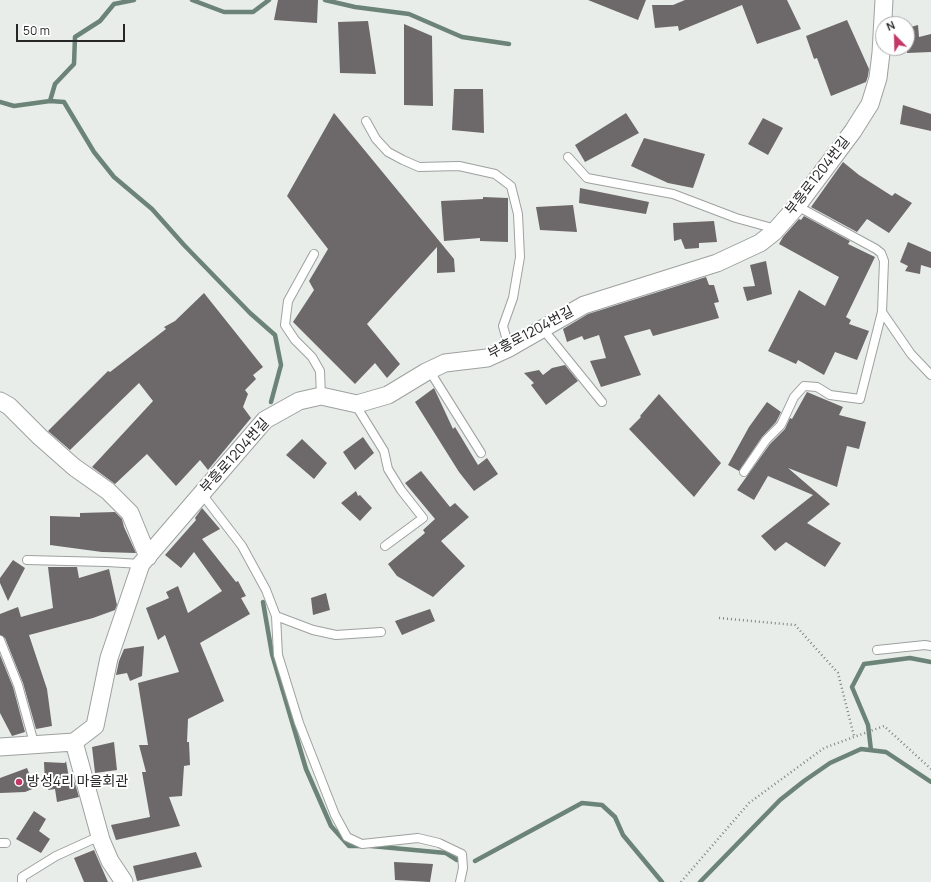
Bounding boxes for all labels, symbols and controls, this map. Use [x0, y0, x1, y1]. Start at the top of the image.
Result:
scale bar [18, 16, 127, 42]
north arrow [875, 16, 915, 56]
text: N [884, 17, 897, 34]
text: 50 m [23, 22, 50, 39]
street label: 부흥로1204번길 [782, 134, 854, 218]
street label: 부흥로1204번길 [485, 303, 577, 363]
street label: 부흥로1204번길 [197, 415, 273, 497]
place label: 방성4리 마을회관 [27, 774, 128, 790]
marker: 방성4리 마을회관 [14, 777, 24, 787]

